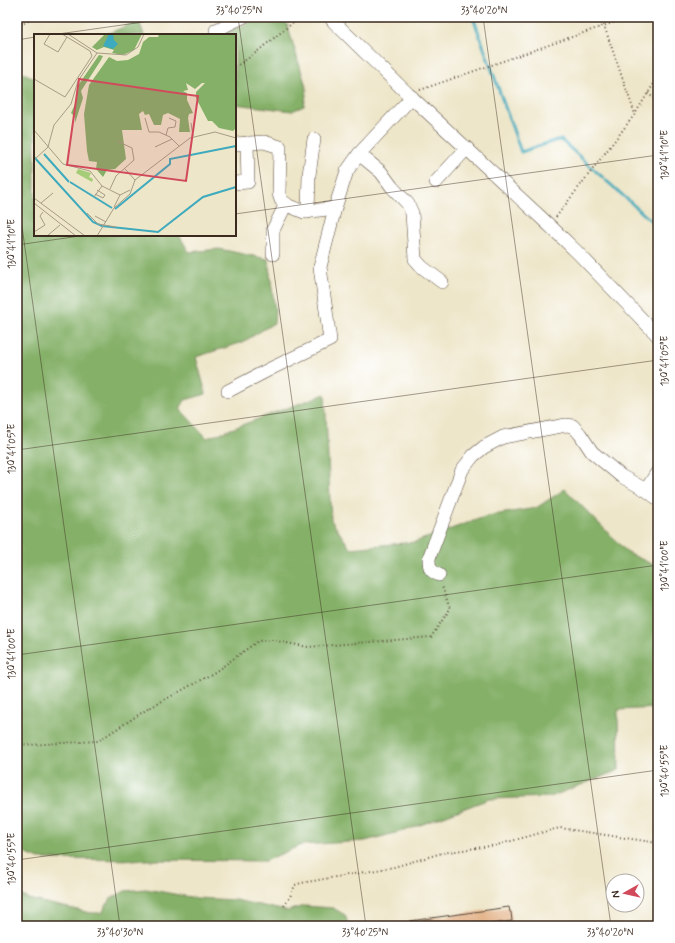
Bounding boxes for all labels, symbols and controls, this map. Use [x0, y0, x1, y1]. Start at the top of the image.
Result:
text: 33°40'25"N [216, 4, 262, 18]
text: 33°40'20"N [461, 4, 508, 18]
inset map [34, 34, 236, 236]
text: 130°41'10"E [658, 130, 672, 180]
text: 130°41'10"E [5, 219, 19, 269]
text: 130°41'05"E [658, 335, 672, 386]
text: 130°41'05"E [5, 423, 19, 474]
text: 130°41'00"E [658, 540, 672, 592]
text: 130°41'00"E [5, 628, 19, 680]
text: 130°40'55"E [658, 745, 672, 797]
text: 130°40'55"E [5, 833, 19, 885]
north arrow [605, 873, 645, 913]
text: N [609, 890, 624, 899]
text: 33°40'30"N [97, 926, 143, 940]
text: 33°40'25"N [342, 926, 388, 940]
text: 33°40'20"N [587, 926, 634, 940]

